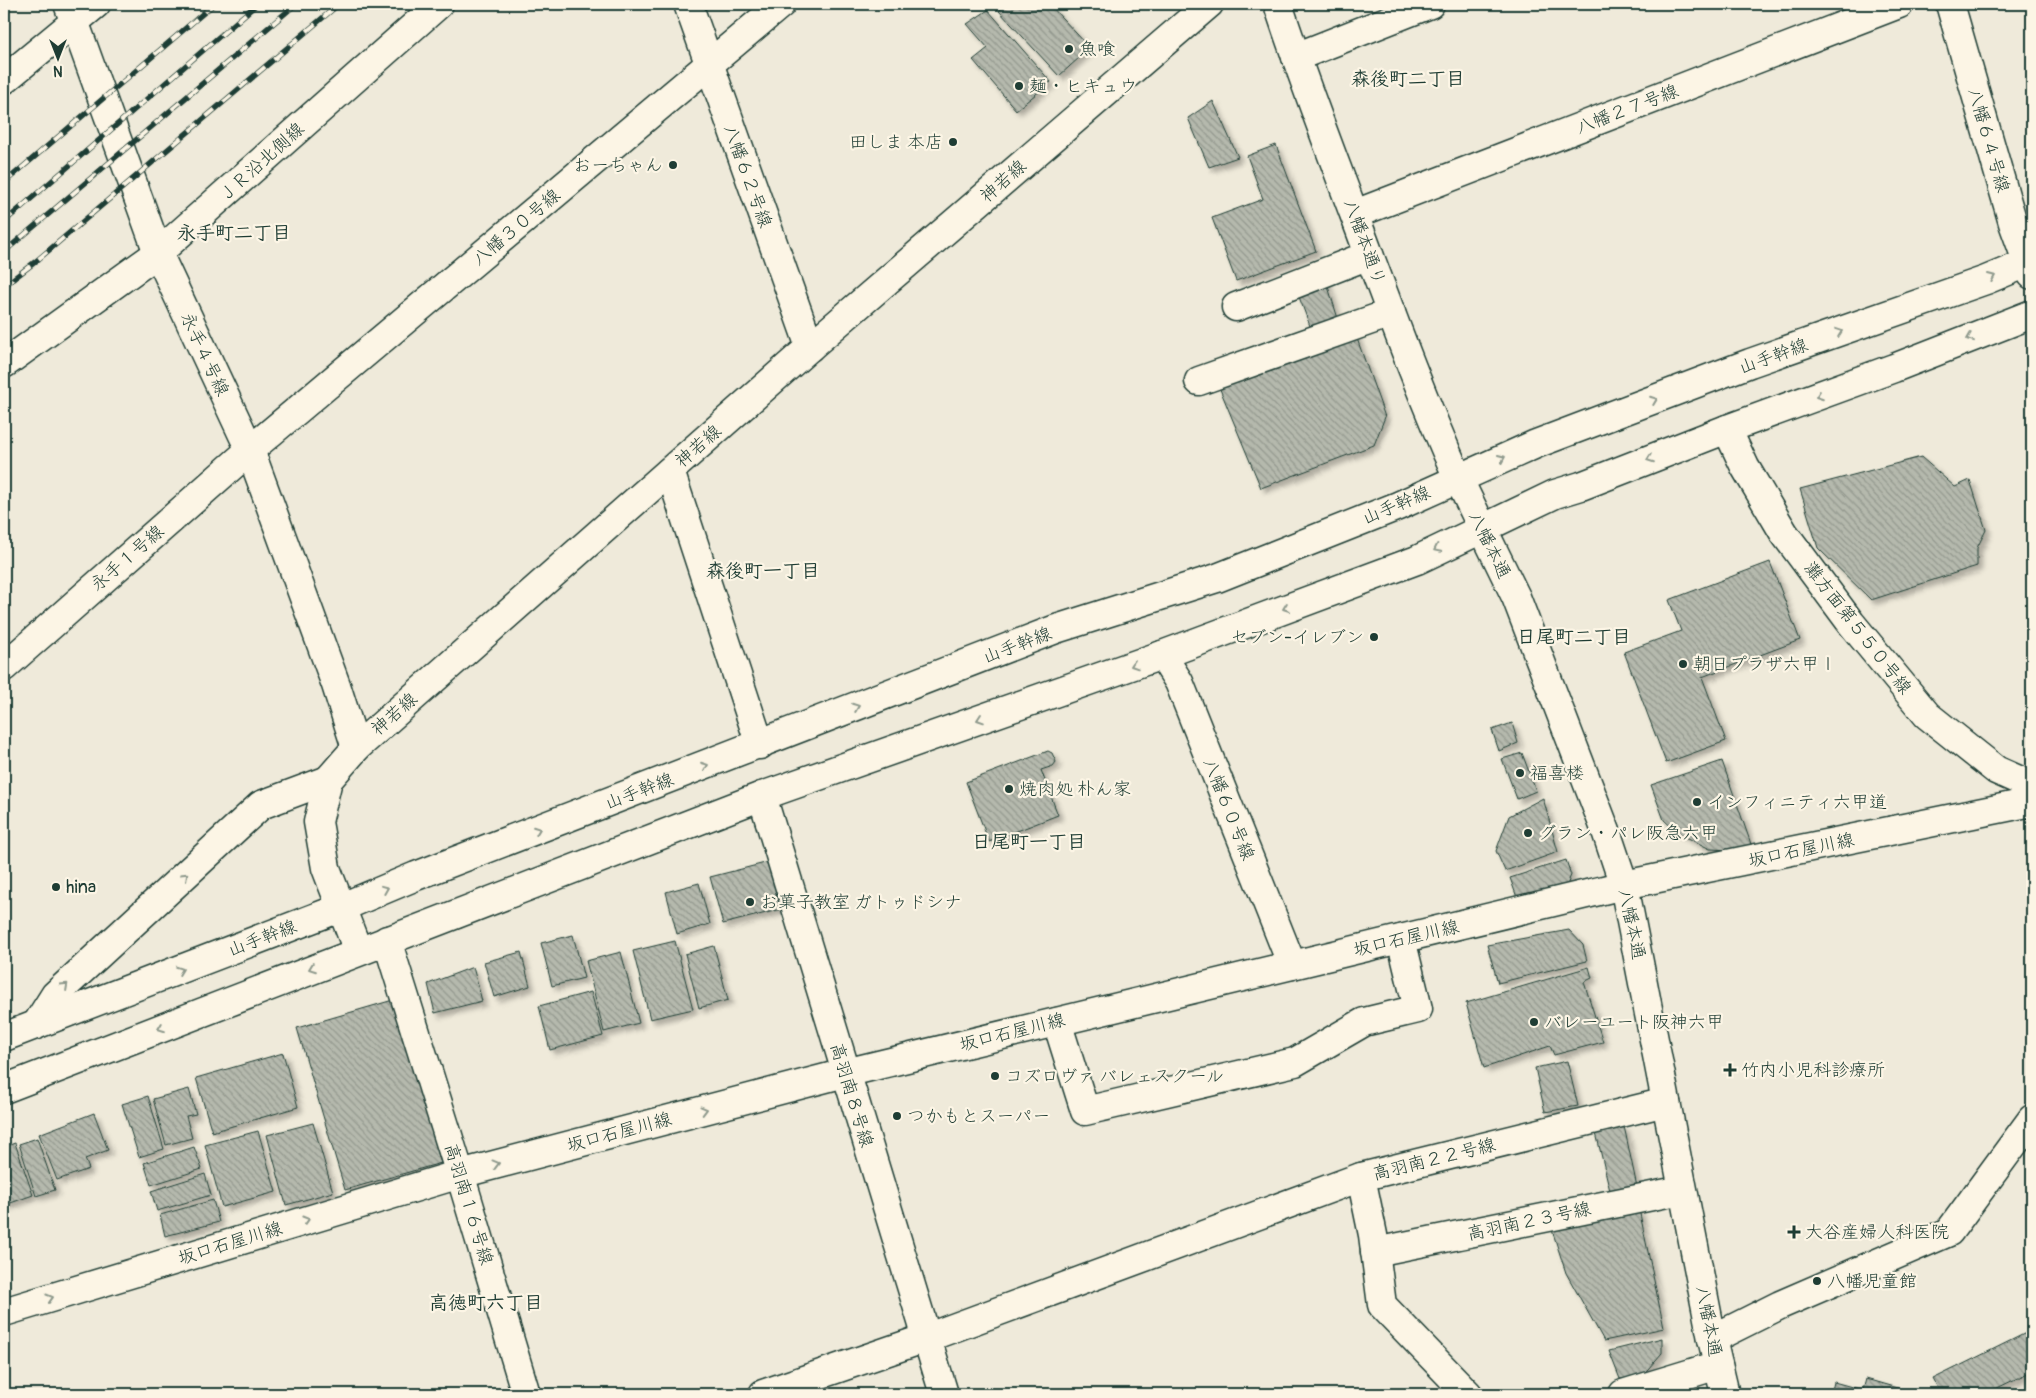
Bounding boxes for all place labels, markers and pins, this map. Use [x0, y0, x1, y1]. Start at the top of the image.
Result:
place label: 魚喰 [1079, 38, 1115, 61]
marker: 魚喰 [1063, 43, 1075, 55]
place label: 麺・ヒキュウ [1029, 75, 1137, 98]
marker: 麺・ヒキュウ [1013, 80, 1025, 92]
place label: 田しま 本店 [849, 131, 943, 154]
marker: 田しま 本店 [947, 136, 959, 148]
place label: おーちゃん [573, 154, 663, 177]
marker: おーちゃん [667, 159, 679, 171]
place label: セブン-イレブン [1230, 626, 1364, 649]
marker: セブン-イレブン [1368, 631, 1380, 643]
place label: 朝日プラザ六甲Ⅰ [1693, 653, 1837, 676]
marker: 朝日プラザ六甲Ⅰ [1677, 658, 1689, 670]
place label: 福喜楼 [1530, 762, 1584, 785]
marker: 福喜楼 [1514, 767, 1526, 779]
place label: 焼肉処 朴ん家 [1019, 778, 1131, 801]
marker: 焼肉処 朴ん家 [1003, 783, 1015, 795]
place label: インフィニティ六甲道 [1707, 791, 1887, 814]
marker: インフィニティ六甲道 [1691, 796, 1703, 808]
place label: グラン・パレ阪急六甲 [1538, 822, 1718, 845]
marker: グラン・パレ阪急六甲 [1522, 827, 1534, 839]
place label: hina [66, 876, 96, 899]
marker: hina [50, 881, 62, 893]
place label: お菓子教室 ガトゥドシナ [760, 891, 962, 914]
marker: お菓子教室 ガトゥドシナ [744, 896, 756, 908]
place label: バレーユート阪神六甲 [1544, 1011, 1724, 1034]
marker: バレーユート阪神六甲 [1528, 1016, 1540, 1028]
place label: 竹内小児科診療所 [1741, 1059, 1885, 1082]
marker: 竹内小児科診療所 [1723, 1063, 1737, 1077]
place label: コズロヴァ バレェスクール [1005, 1065, 1224, 1088]
marker: コズロヴァ バレェスクール [989, 1070, 1001, 1082]
place label: つかもとスーパー [907, 1105, 1050, 1128]
marker: つかもとスーパー [891, 1110, 903, 1122]
place label: 大谷産婦人科医院 [1805, 1221, 1949, 1244]
marker: 大谷産婦人科医院 [1787, 1225, 1801, 1239]
place label: 八幡児童館 [1827, 1270, 1917, 1293]
marker: 八幡児童館 [1811, 1275, 1823, 1287]

